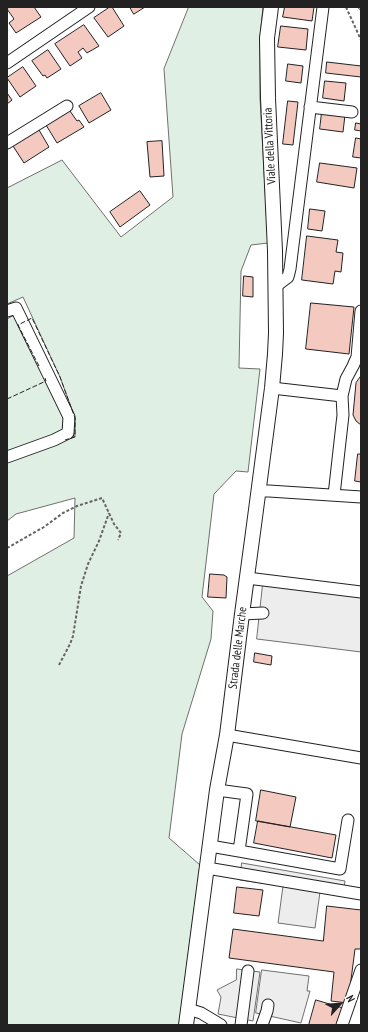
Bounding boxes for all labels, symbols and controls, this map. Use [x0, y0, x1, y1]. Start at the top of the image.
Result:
street label: Viale della Vittoria [261, 107, 279, 185]
street label: Strada delle Marche [226, 606, 250, 690]
north arrow [320, 984, 360, 1024]
text: N [343, 993, 358, 1004]

